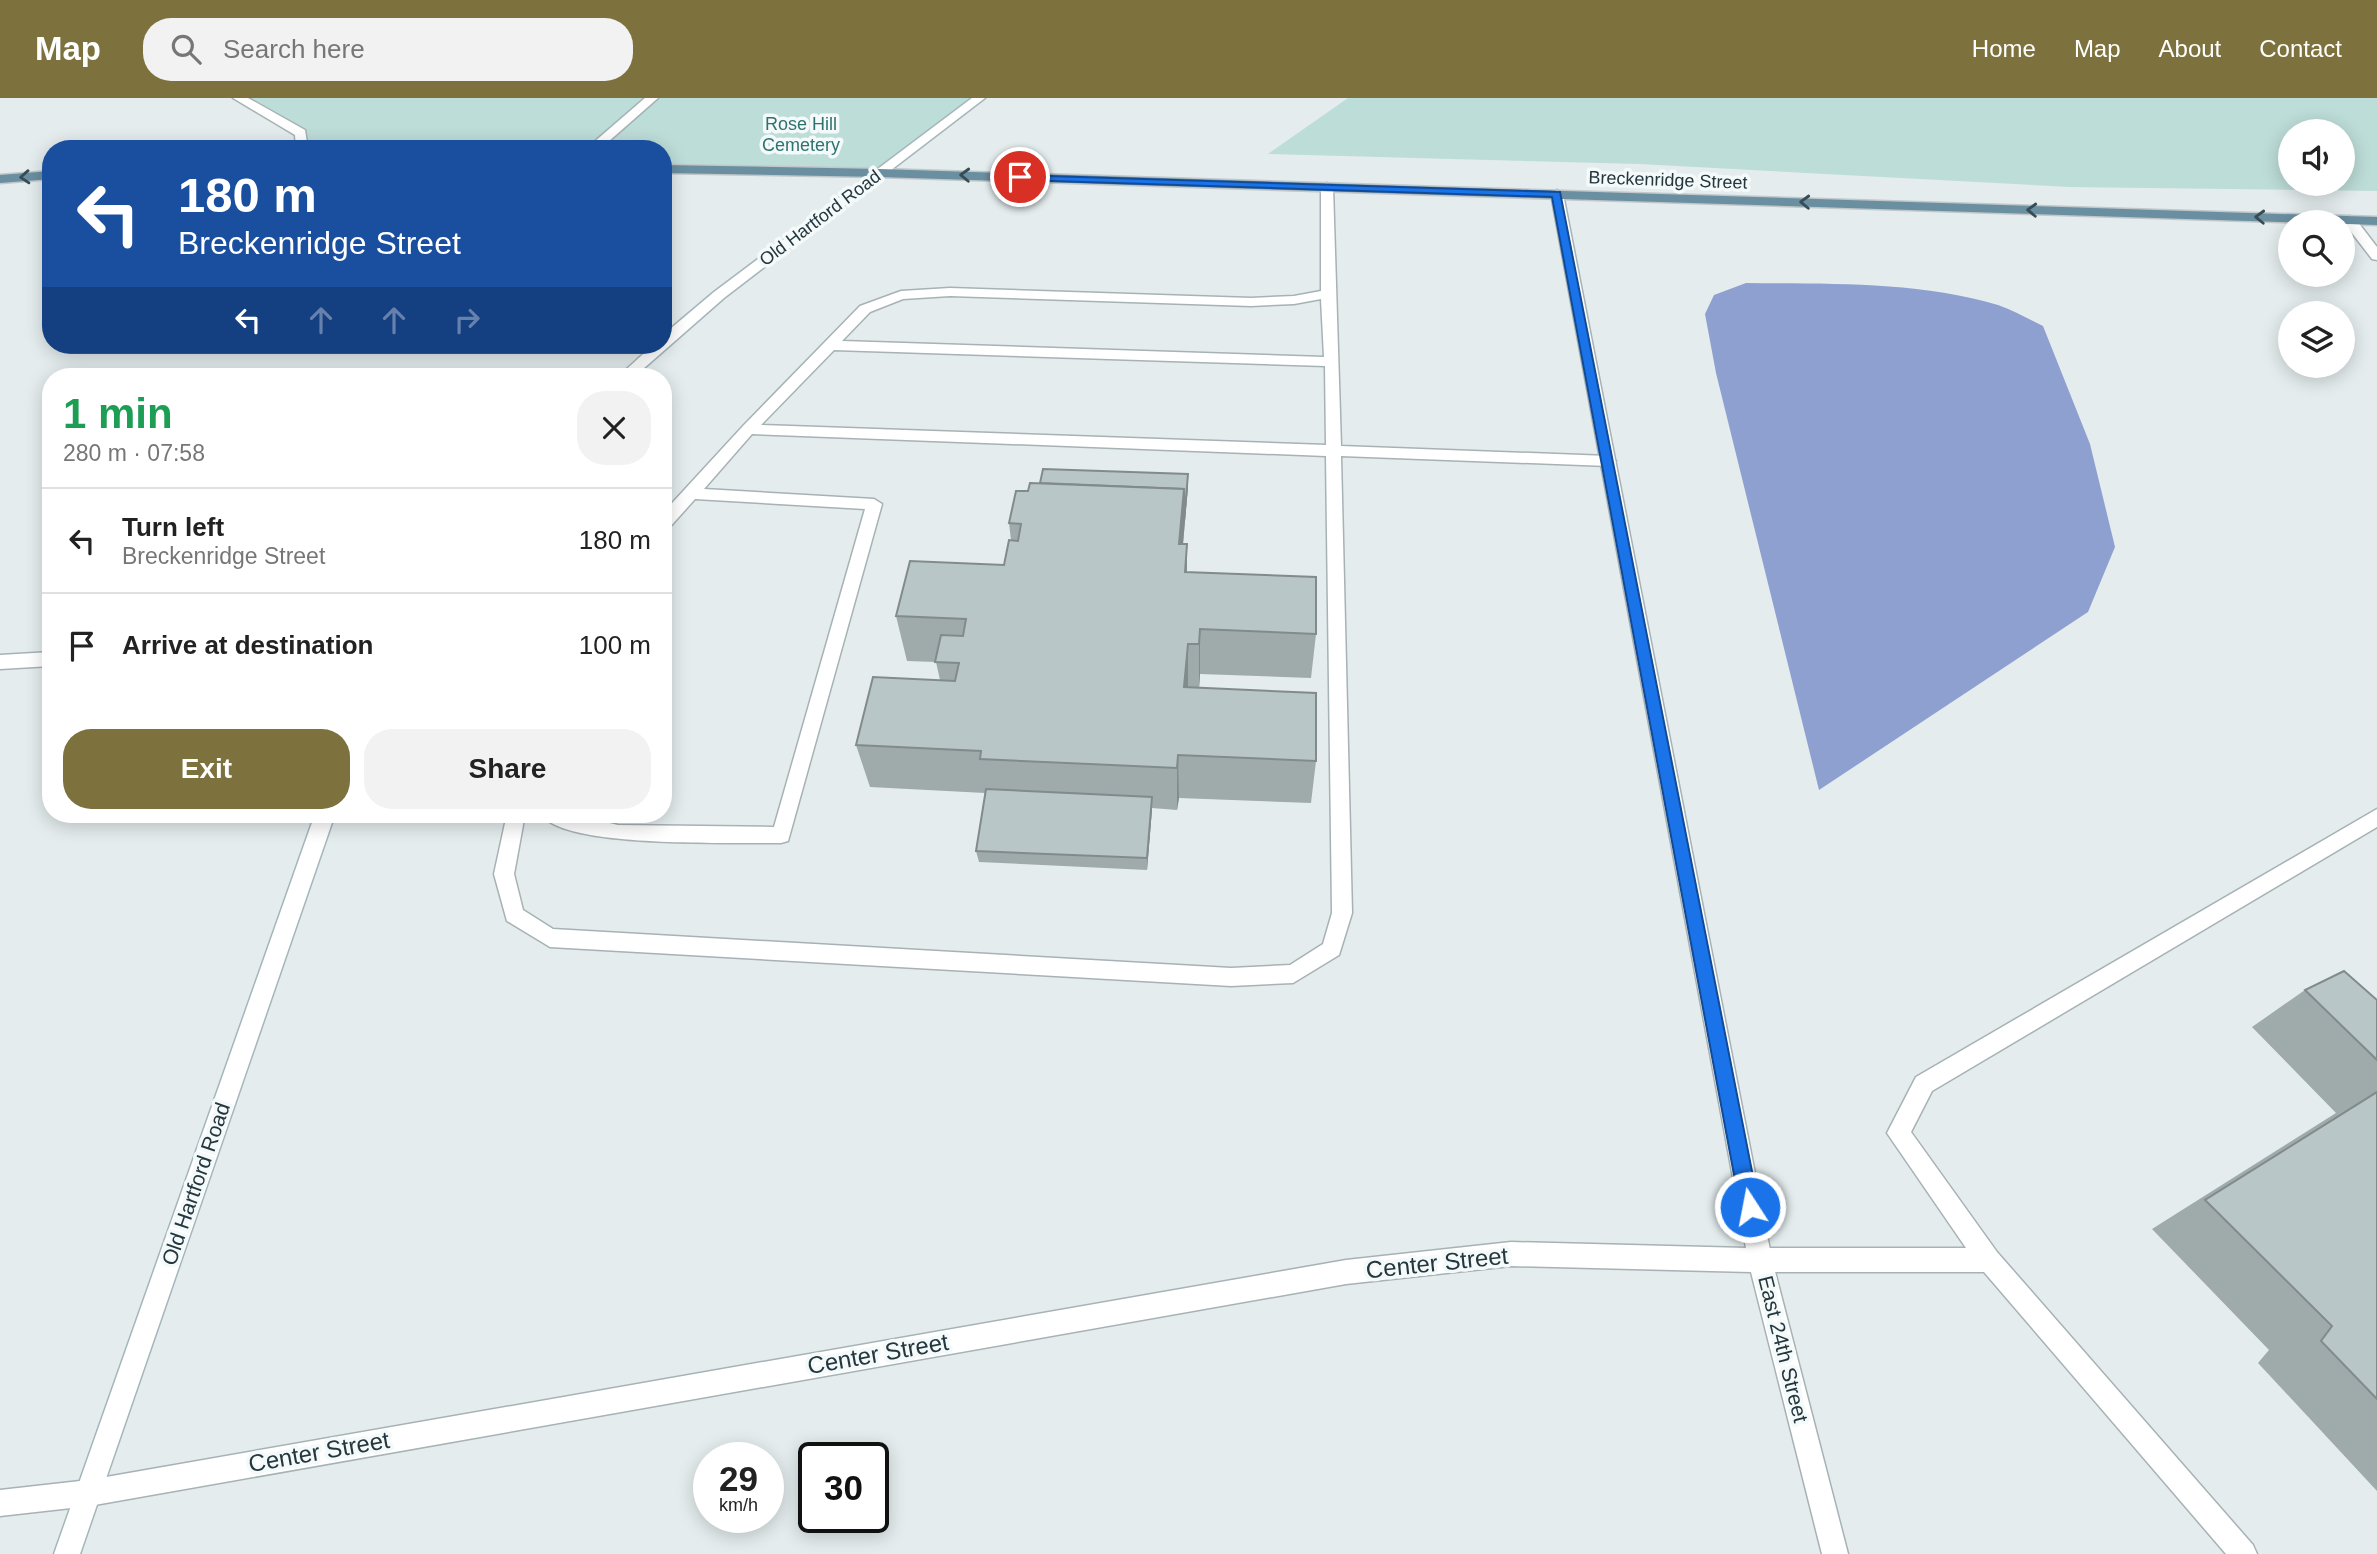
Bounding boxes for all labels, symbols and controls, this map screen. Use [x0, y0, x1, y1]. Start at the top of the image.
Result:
search box [143, 18, 633, 81]
text: Map [35, 30, 101, 67]
icon: search [167, 30, 205, 68]
text: Search here [223, 34, 365, 64]
text: Home [1972, 35, 2036, 62]
text: Map [2074, 35, 2121, 62]
text: About [2159, 35, 2221, 62]
text: Contact [2259, 35, 2342, 62]
park label: Rose Hill Cemetery [762, 114, 840, 155]
map controls [2278, 119, 2355, 378]
button: sound [2278, 119, 2355, 196]
pin [990, 147, 1050, 207]
icon: arrive [1001, 158, 1039, 196]
street label: Old Hartford Road [756, 166, 884, 270]
street label: Breckenridge Street [1588, 167, 1748, 193]
icon: left [63, 168, 154, 259]
text: 180 m [178, 168, 317, 222]
one-way arrow [960, 168, 971, 183]
one-way arrow [20, 169, 31, 184]
one-way arrow [1799, 195, 1810, 210]
one-way arrow [2027, 202, 2038, 217]
one-way arrow [2254, 209, 2265, 224]
button: search [2278, 210, 2355, 287]
text: Breckenridge Street [178, 225, 461, 261]
icon: left [229, 301, 267, 339]
icon: ahead [302, 301, 340, 339]
icon: ahead [375, 301, 413, 339]
icon: right [448, 301, 486, 339]
button: layers [2278, 301, 2355, 378]
text: 1 min [63, 390, 173, 437]
button: close [577, 391, 651, 465]
text: 280 m · 07:58 [63, 440, 205, 466]
text: Turn left [122, 512, 224, 542]
icon: left [63, 522, 101, 560]
text: 180 m [579, 525, 651, 555]
text: Breckenridge Street [122, 543, 325, 569]
icon: arrive [63, 627, 101, 665]
text: Arrive at destination [122, 630, 373, 660]
text: 100 m [579, 630, 651, 660]
button: Exit [63, 729, 350, 809]
button: Share [364, 729, 651, 809]
street label: Old Hartford Road [157, 1100, 234, 1268]
position arrow [1713, 1170, 1787, 1244]
street label: Center Street [1365, 1242, 1510, 1283]
street label: East 24th Street [1754, 1273, 1813, 1425]
street label: Center Street [805, 1328, 951, 1379]
street label: Center Street [246, 1426, 392, 1477]
speed limit sign: 30 [798, 1442, 889, 1533]
text: 29 [719, 1459, 758, 1498]
text: km/h [719, 1495, 758, 1515]

